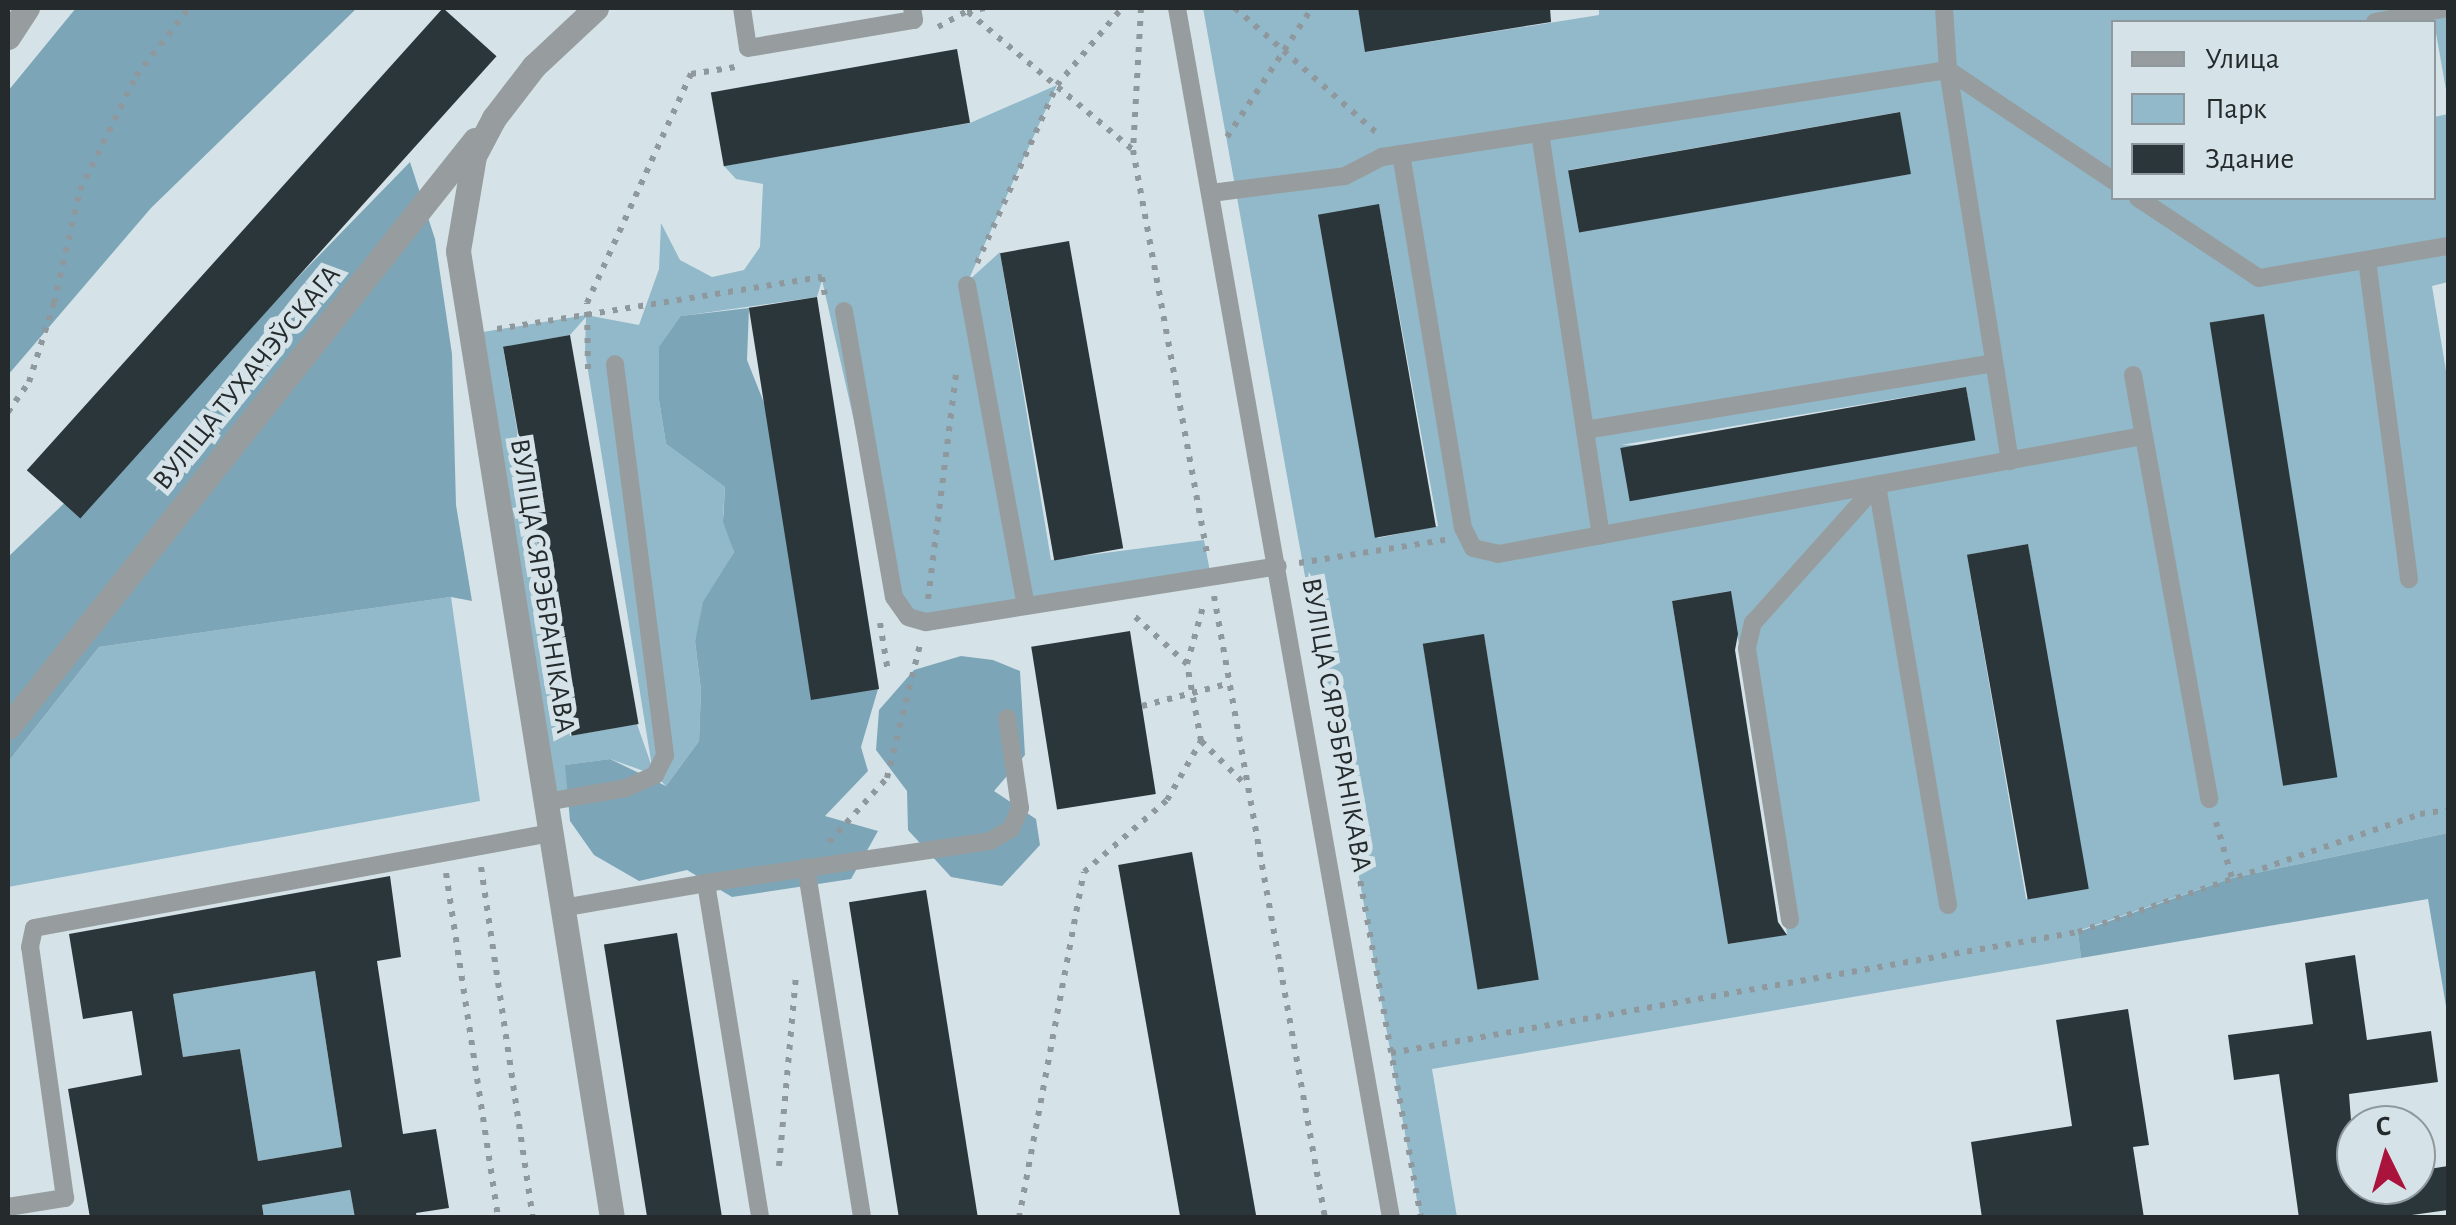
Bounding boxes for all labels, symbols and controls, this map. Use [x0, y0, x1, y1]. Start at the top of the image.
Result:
legend [2111, 20, 2436, 200]
text: Улица [2205, 44, 2280, 74]
text: Парк [2205, 94, 2267, 124]
text: Здание [2205, 144, 2294, 174]
street label: ВУЛІЦА ТУХАЧЭЎСКАГА [146, 259, 348, 497]
street label: ВУЛІЦА СЯРЭБРАНІКАВА [502, 436, 582, 736]
street label: ВУЛІЦА СЯРЭБРАНІКАВА [1294, 575, 1378, 875]
north arrow [2336, 1105, 2436, 1205]
text: С [2375, 1112, 2392, 1142]

